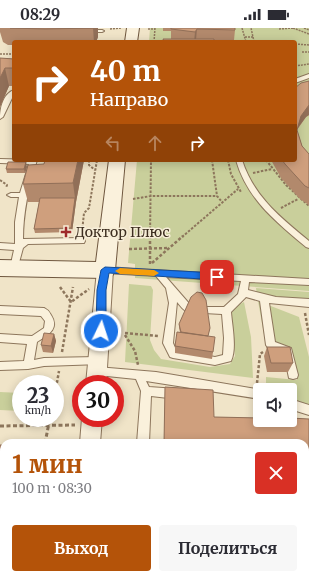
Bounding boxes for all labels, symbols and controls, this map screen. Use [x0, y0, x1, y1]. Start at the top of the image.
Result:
text: 08:29 [20, 5, 60, 24]
text: 40 m [90, 53, 161, 89]
icon: right [24, 56, 76, 108]
text: Направо [90, 88, 168, 111]
icon: left [102, 132, 124, 154]
icon: ahead [144, 132, 166, 154]
icon: right [186, 132, 208, 154]
place label: Доктор Плюс [75, 223, 170, 241]
marker: Доктор Плюс [60, 226, 72, 238]
pin [200, 260, 234, 294]
icon: arrive [206, 266, 228, 288]
position arrow [80, 310, 122, 352]
speed limit sign: 30 [72, 375, 124, 427]
text: 23 [27, 383, 49, 408]
map controls [253, 383, 297, 427]
button: sound [253, 383, 297, 427]
text: km/h [25, 404, 51, 417]
text: 1 мин [12, 449, 83, 480]
button: close [255, 452, 297, 494]
text: 100 m · 08:30 [12, 480, 92, 497]
button: Выход [12, 525, 151, 571]
button: Поделиться [159, 525, 297, 571]

